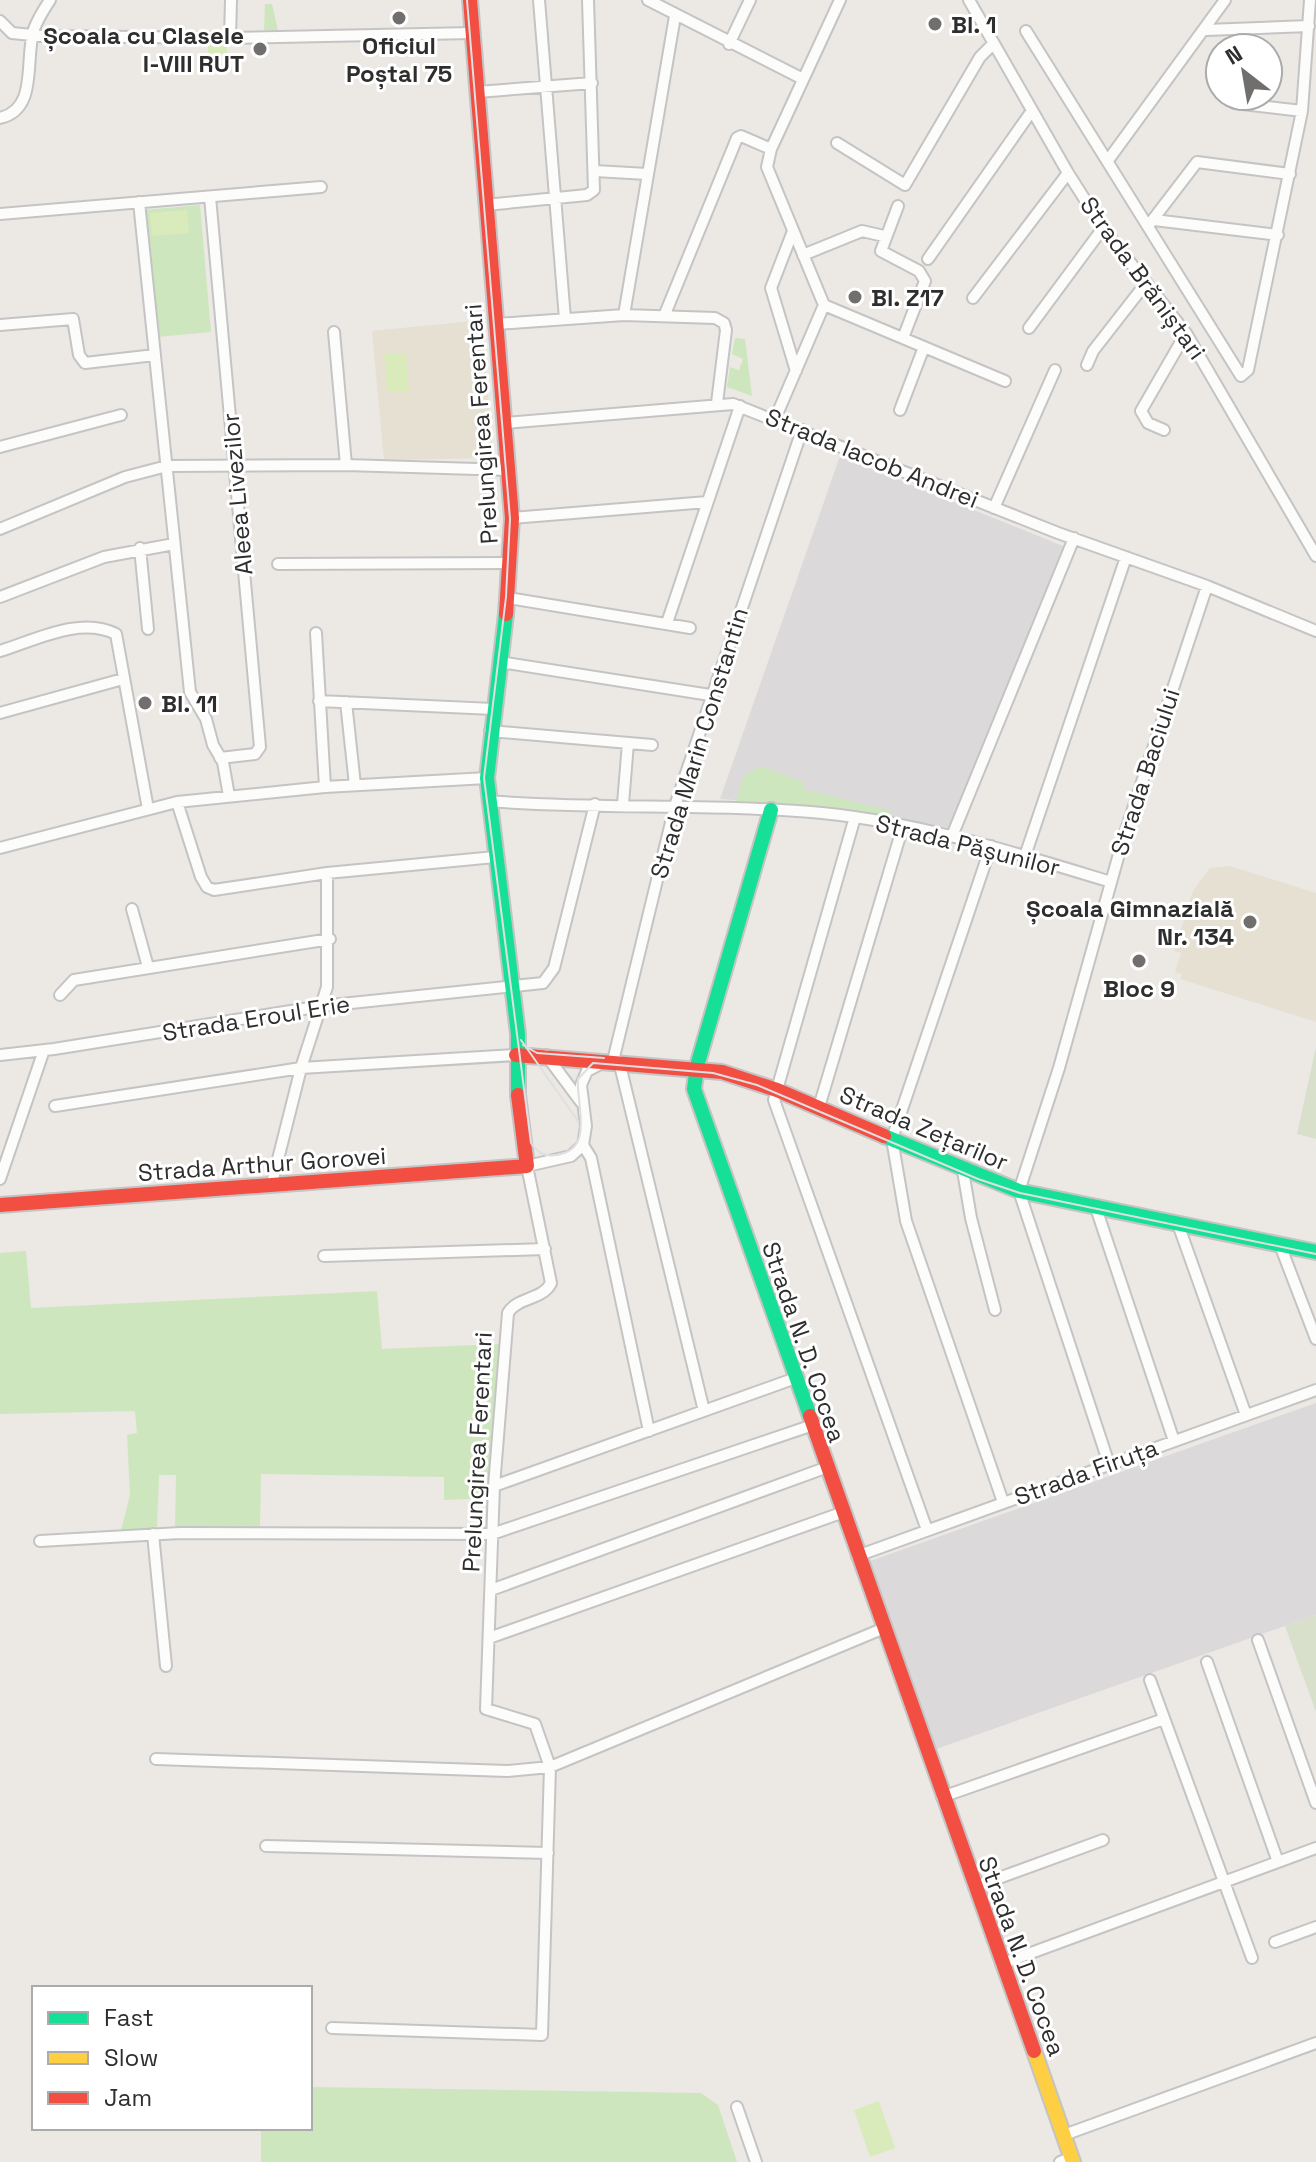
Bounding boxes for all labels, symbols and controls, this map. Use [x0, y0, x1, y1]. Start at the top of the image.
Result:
marker: Oficiul Poștal 75 [390, 9, 408, 27]
place label: Bl. 1 [951, 9, 997, 40]
marker: Bl. 1 [926, 15, 944, 33]
place label: Școala cu Clasele I-VIII RUT [43, 20, 244, 79]
place label: Oficiul Poștal 75 [346, 30, 452, 90]
north arrow [1204, 32, 1284, 112]
text: N [1220, 39, 1247, 71]
marker: Școala cu Clasele I-VIII RUT [251, 40, 269, 58]
street label: Strada Brăniștari [1073, 190, 1213, 366]
place label: Bl. Z17 [871, 282, 944, 313]
marker: Bl. Z17 [846, 288, 864, 306]
street label: Prelungirea Ferentari [457, 303, 505, 545]
street label: Strada Iacob Andrei [761, 401, 983, 515]
street label: Aleea Livezilor [214, 412, 260, 576]
street label: Strada Marin Constantin [643, 604, 755, 882]
street label: Strada Baciului [1103, 684, 1187, 860]
place label: Bl. 11 [161, 688, 218, 719]
marker: Bl. 11 [136, 694, 154, 712]
street label: Strada Pășunilor [873, 807, 1063, 883]
place label: Școala Gimnazială Nr. 134 [1026, 893, 1234, 952]
marker: Școala Gimnazială Nr. 134 [1241, 913, 1259, 931]
marker: Bloc 9 [1130, 952, 1148, 970]
place label: Bloc 9 [1103, 973, 1175, 1004]
street label: Strada Eroul Erie [160, 988, 352, 1048]
street label: Strada Zețarilor [835, 1079, 1013, 1177]
street label: Strada Arthur Gorovei [137, 1140, 387, 1188]
street label: Strada N. D. Cocea [755, 1238, 853, 1447]
street label: Prelungirea Ferentari [455, 1331, 499, 1573]
street label: Strada Firuța [1010, 1432, 1162, 1512]
street label: Strada N. D. Cocea [972, 1852, 1073, 2060]
legend [32, 1986, 312, 2130]
text: Fast [104, 2002, 154, 2033]
text: Slow [104, 2042, 158, 2073]
text: Jam [104, 2082, 152, 2113]

